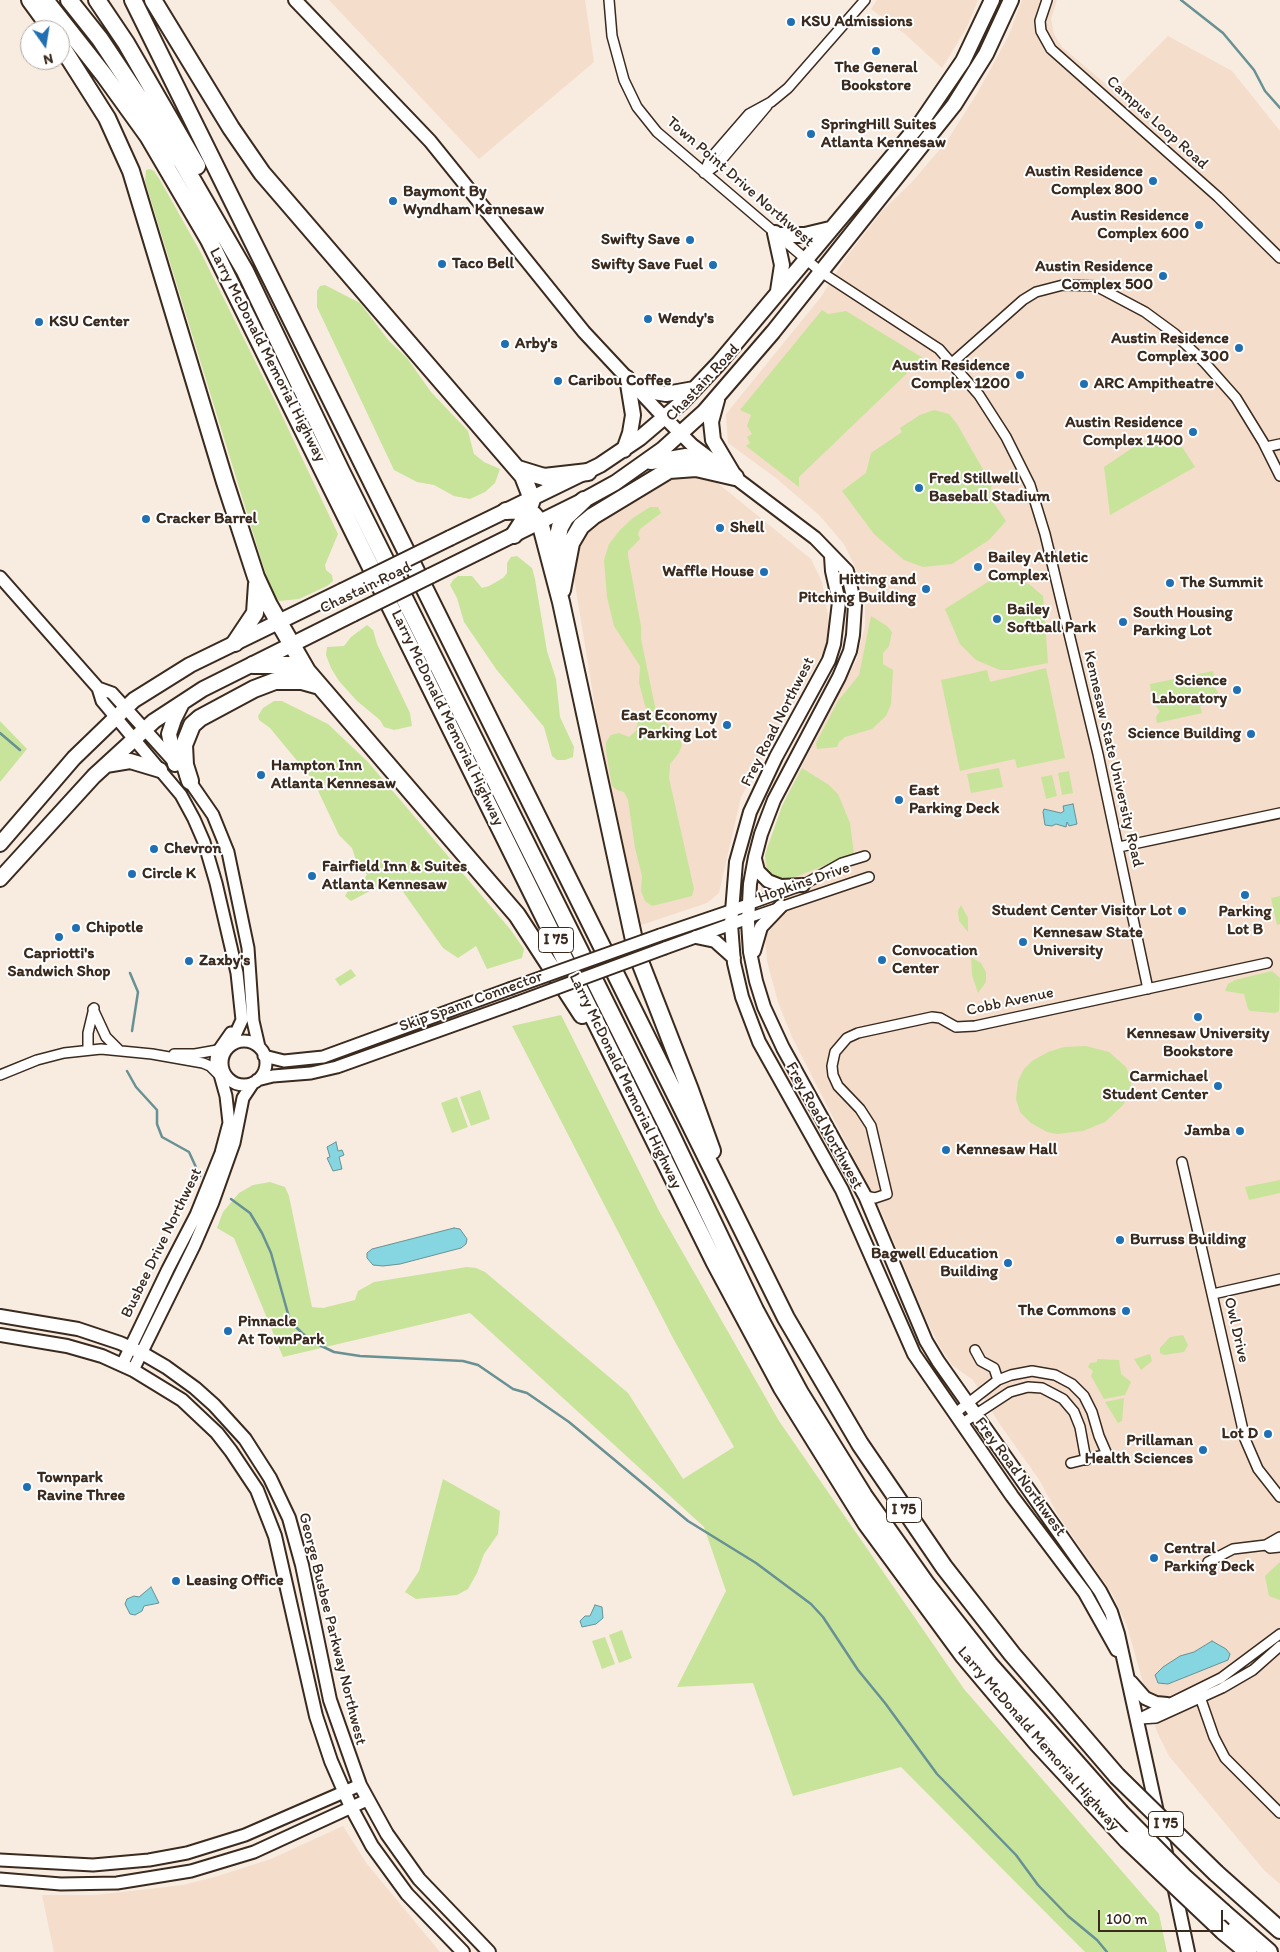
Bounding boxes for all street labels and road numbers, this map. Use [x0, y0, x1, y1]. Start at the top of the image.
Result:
street label: Campus Loop Road [1102, 72, 1212, 174]
street label: Town Point Drive Northwest [662, 113, 818, 251]
street label: Larry McDonald Memorial Highway [204, 245, 330, 465]
street label: Chastain Road [662, 340, 744, 426]
street label: Chastain Road [317, 558, 415, 618]
street label: Larry McDonald Memorial Highway [386, 607, 508, 829]
street label: Kennesaw State University Road [1079, 649, 1147, 869]
street label: Frey Road Northwest [737, 654, 819, 790]
street label: Hopkins Drive [756, 858, 852, 908]
road number: I 75 [538, 928, 574, 952]
street label: Skip Spann Connector [397, 967, 545, 1037]
street label: Larry McDonald Memorial Highway [564, 970, 686, 1192]
street label: Cobb Avenue [965, 983, 1055, 1021]
street label: Frey Road Northwest [781, 1059, 867, 1193]
street label: Busbee Drive Northwest [117, 1165, 207, 1321]
street label: Owl Drive [1219, 1295, 1253, 1365]
street label: Frey Road Northwest [970, 1414, 1070, 1540]
road number: I 75 [886, 1498, 922, 1522]
street label: George Busbee Parkway Northwest [294, 1511, 370, 1747]
street label: Larry McDonald Memorial Highway [953, 1643, 1123, 1835]
road number: I 75 [1148, 1812, 1184, 1836]

